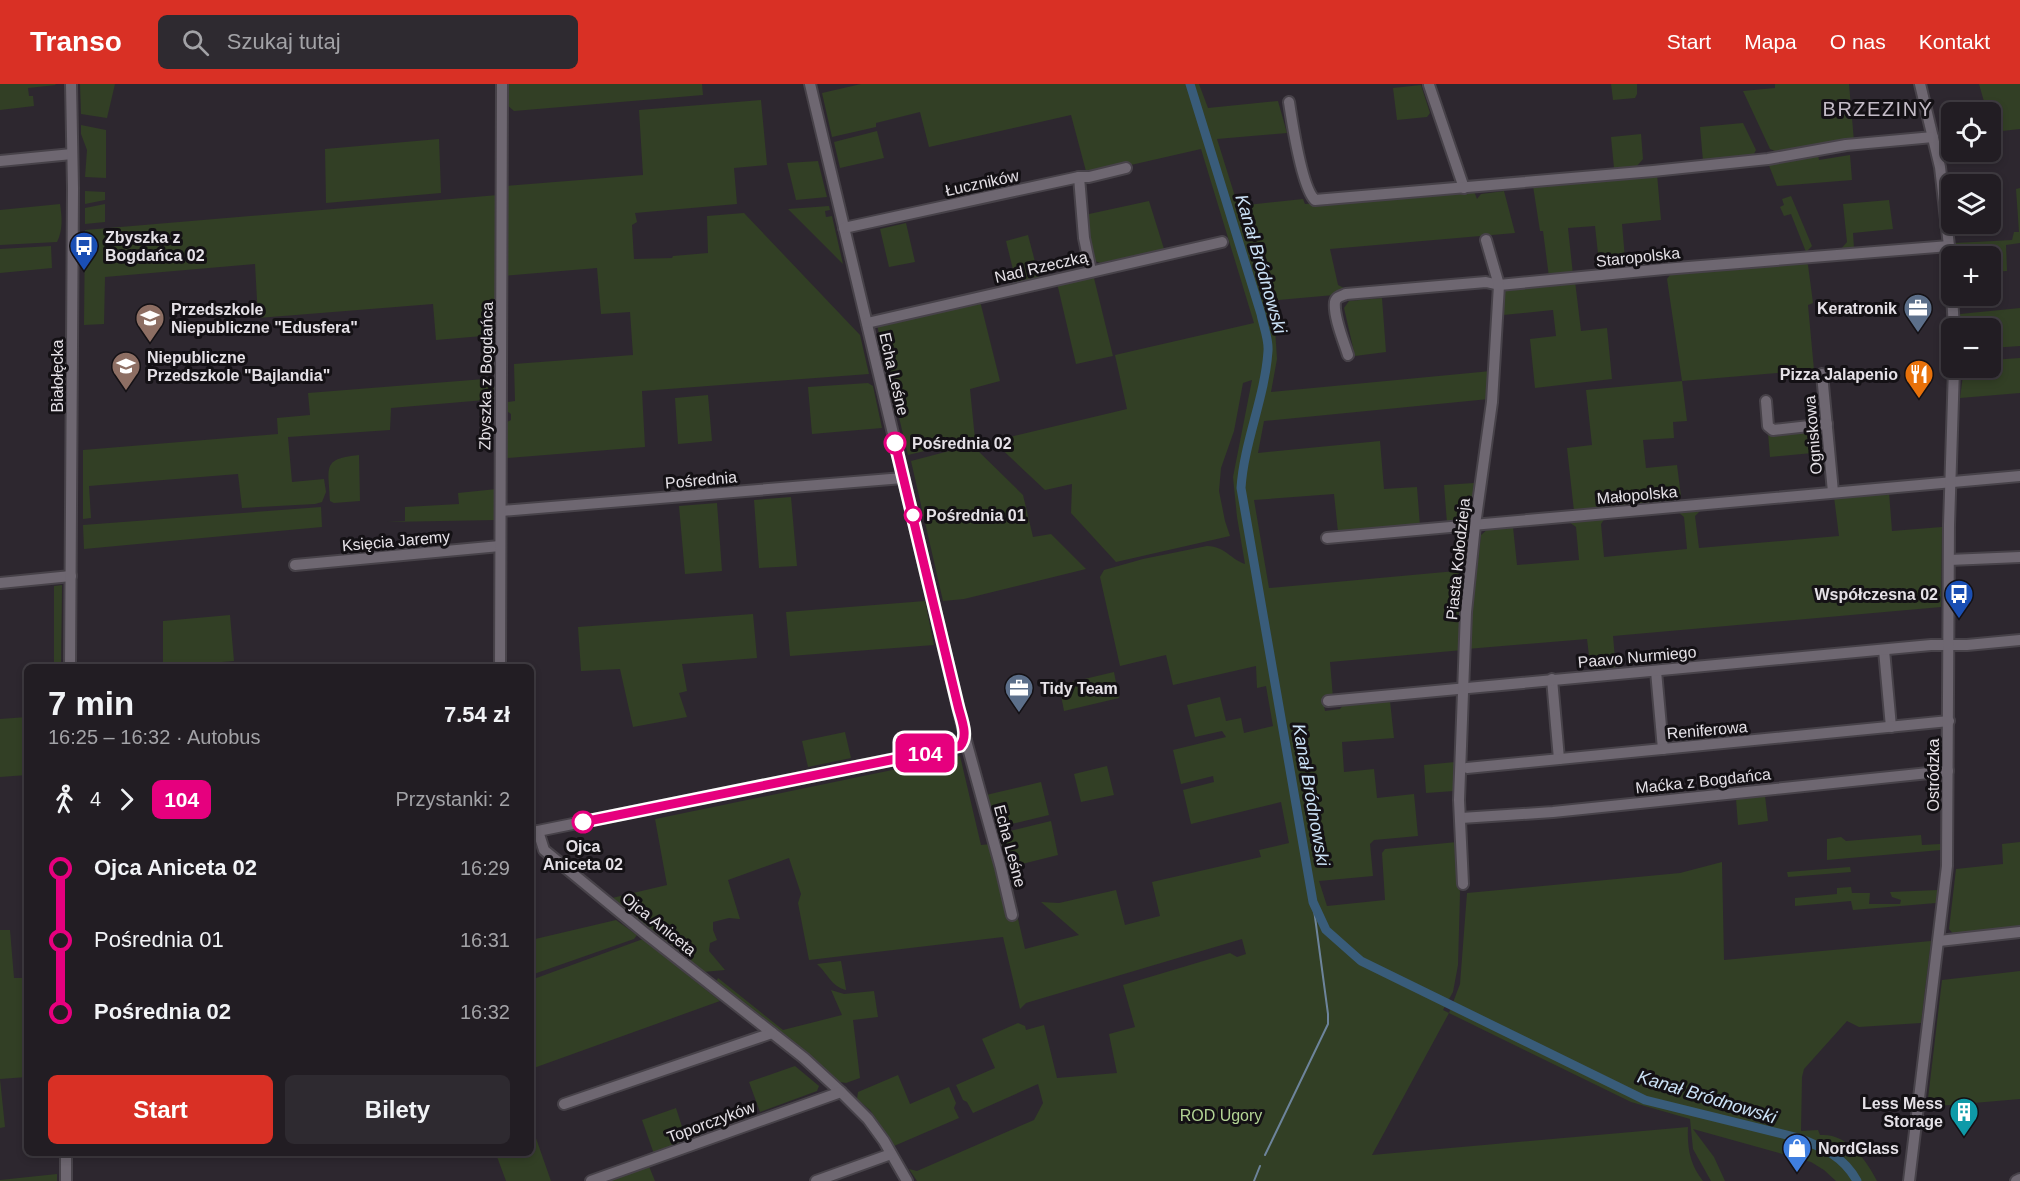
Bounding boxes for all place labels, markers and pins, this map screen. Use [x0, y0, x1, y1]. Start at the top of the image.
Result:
place label: Zbyszka z Bogdańca 02 [105, 229, 205, 264]
bus stop icon: Zbyszka z Bogdańca 02 [68, 230, 100, 272]
office icon: Keratronik [1902, 292, 1934, 334]
place label: Keratronik [1817, 300, 1897, 317]
place label: Przedszkole Niepubliczne "Edusfera" [171, 301, 358, 336]
school or university icon: Przedszkole Niepubliczne "Edusfera" [134, 302, 166, 344]
place label: Niepubliczne Przedszkole "Bajlandia" [147, 349, 330, 384]
school or university icon: Niepubliczne Przedszkole "Bajlandia" [110, 350, 142, 392]
restaurant icon: Pizza Jalapenio [1903, 358, 1935, 400]
place label: Pizza Jalapenio [1780, 366, 1898, 383]
marker: Pośrednia 02 [884, 432, 906, 454]
place label: Pośrednia 02 [912, 435, 1012, 452]
marker: Pośrednia 01 [904, 506, 922, 524]
place label: Pośrednia 01 [926, 507, 1026, 524]
bus stop icon: Współczesna 02 [1943, 578, 1975, 620]
place label: Współczesna 02 [1814, 586, 1938, 603]
office icon: Tidy Team [1003, 672, 1035, 714]
place label: Tidy Team [1040, 680, 1118, 697]
marker: Ojca Aniceta 02 [572, 811, 594, 833]
place label: Ojca Aniceta 02 [543, 838, 623, 873]
place label: Less Mess Storage [1862, 1095, 1943, 1130]
building icon: Less Mess Storage [1948, 1096, 1980, 1138]
shop icon: NordGlass [1781, 1132, 1813, 1174]
place label: NordGlass [1818, 1140, 1899, 1157]

